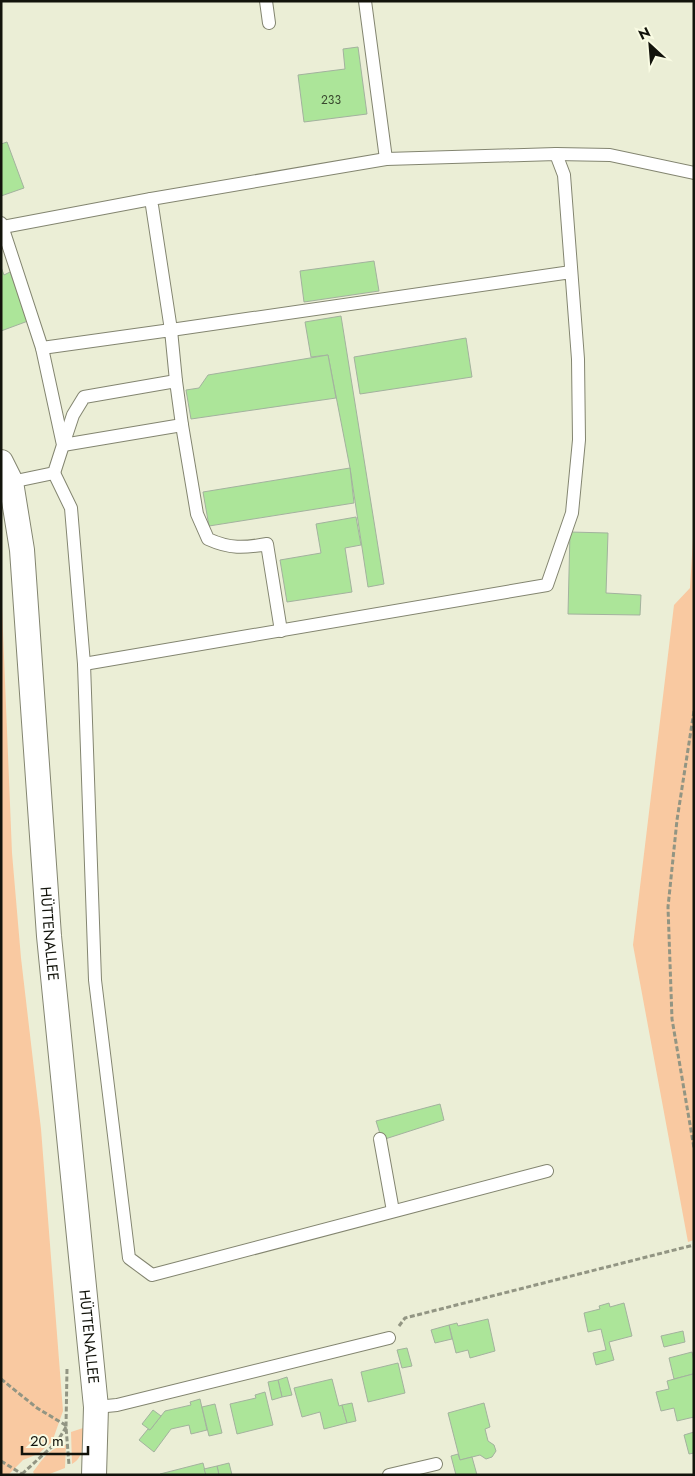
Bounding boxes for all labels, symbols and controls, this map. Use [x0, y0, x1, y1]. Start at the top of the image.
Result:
north arrow [625, 20, 675, 70]
text: N [635, 22, 654, 45]
house number: 233 [321, 91, 341, 109]
street label: HÜTTENALLEE [35, 886, 64, 982]
street label: HÜTTENALLEE [73, 1289, 105, 1385]
scale bar [22, 1424, 89, 1456]
text: 20 m [30, 1430, 64, 1452]

